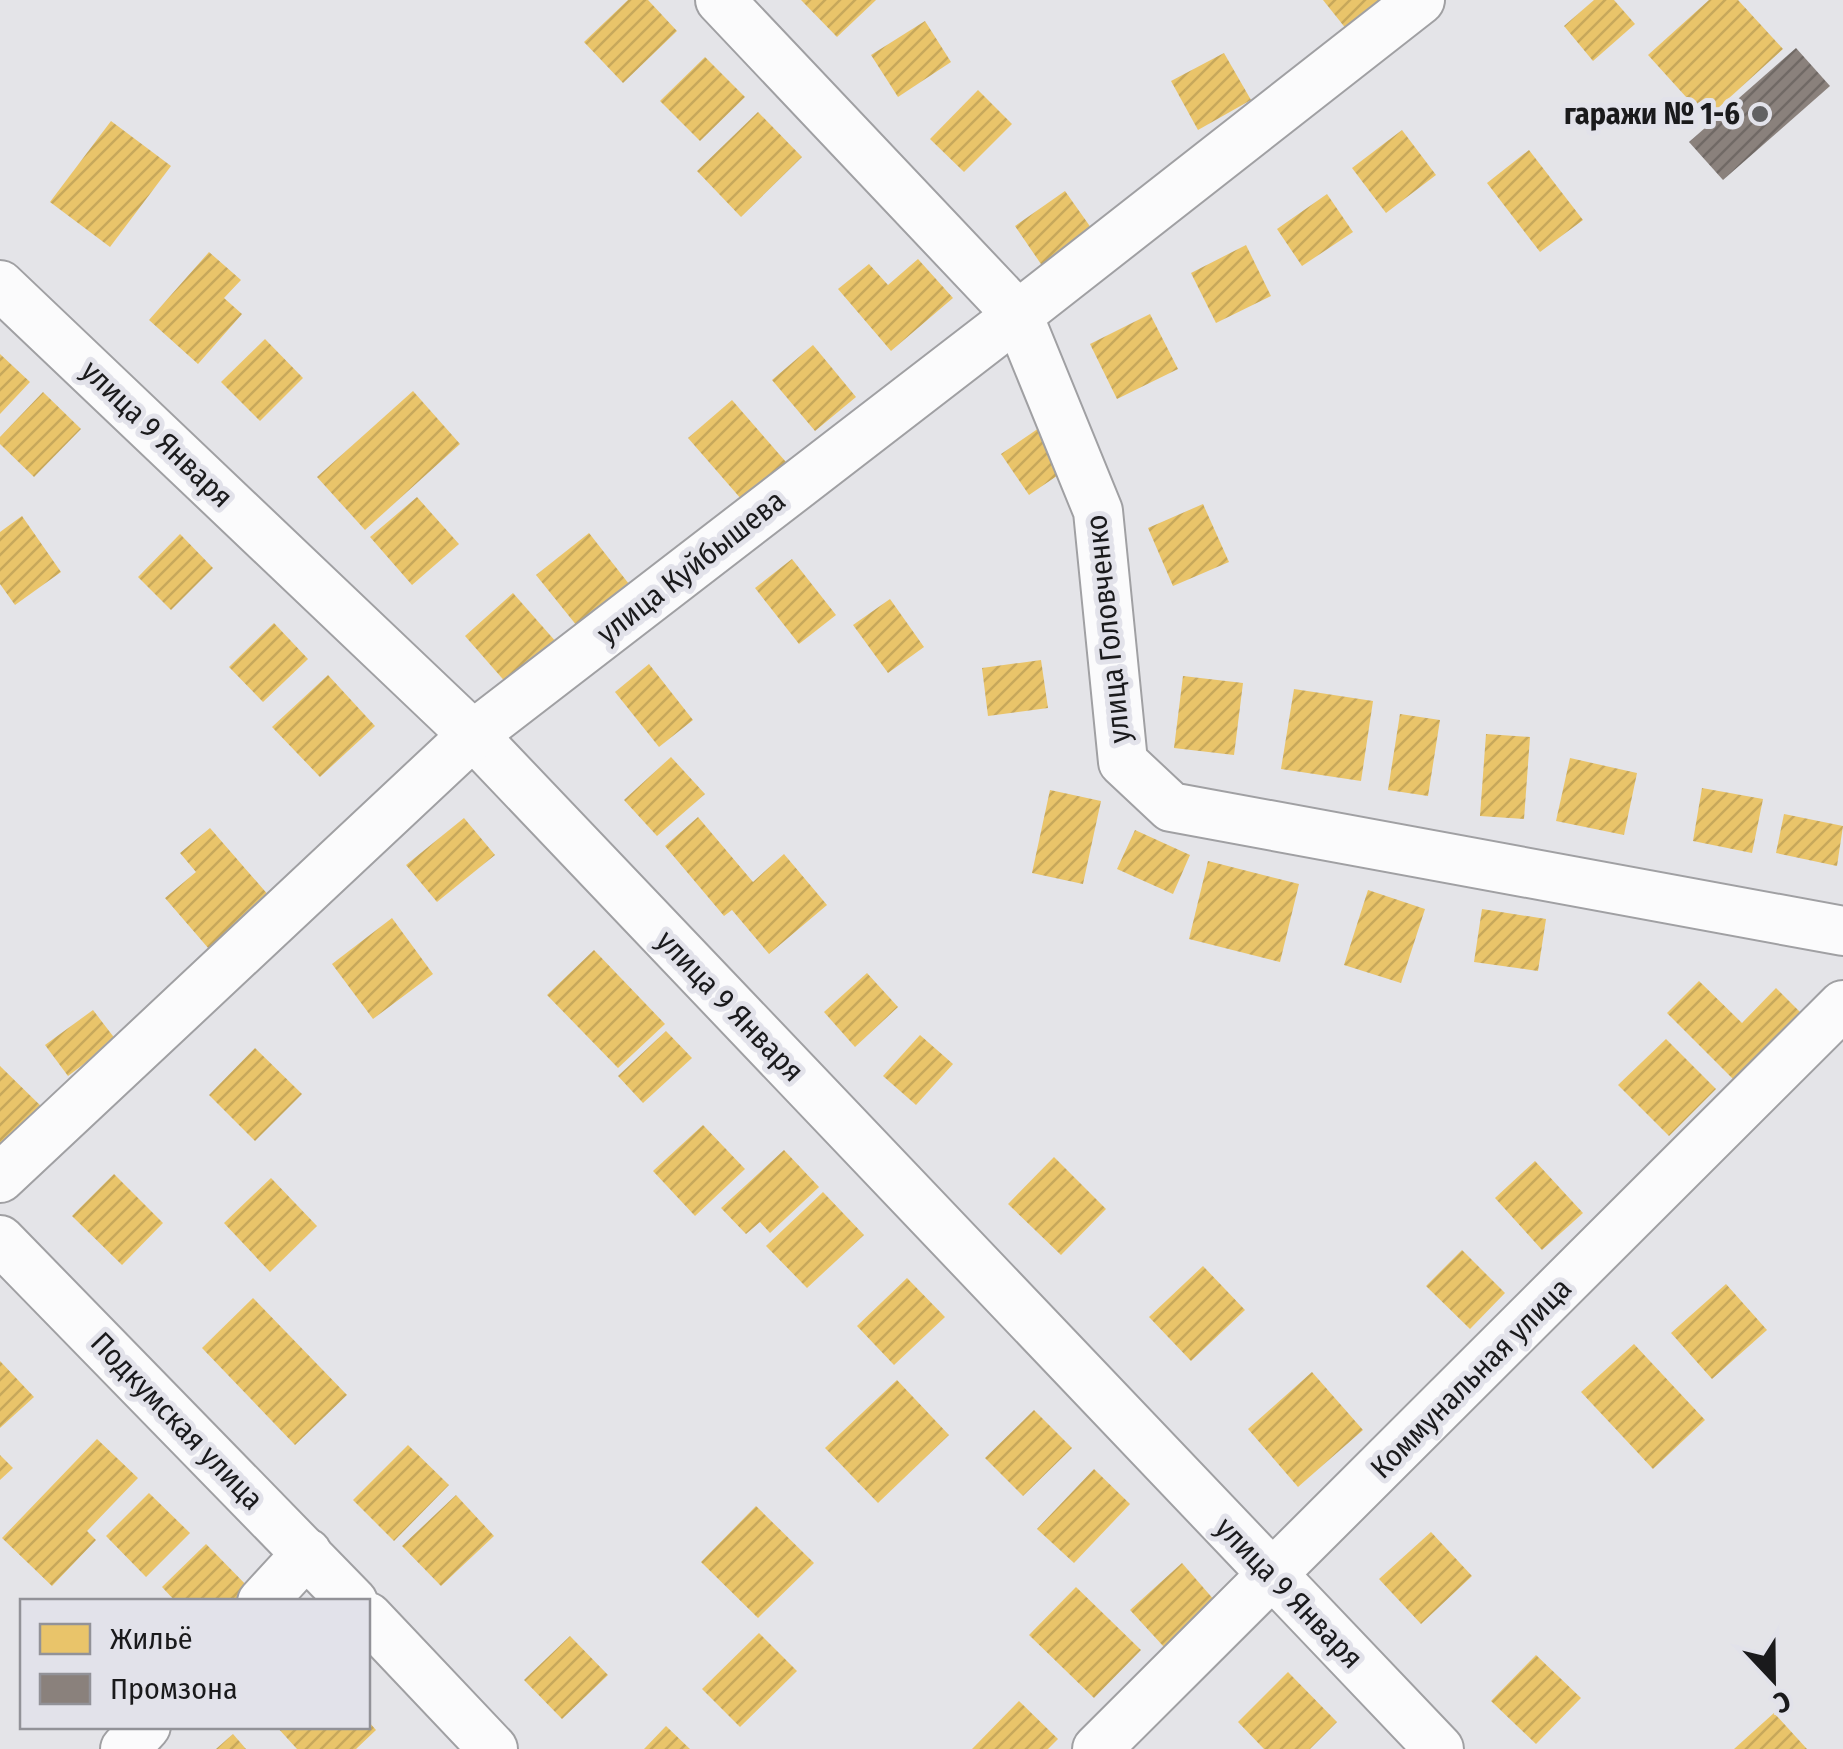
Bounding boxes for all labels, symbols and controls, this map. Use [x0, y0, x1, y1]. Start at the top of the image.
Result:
place label: гаражи № 1-6 [1564, 96, 1740, 132]
marker: гаражи № 1-6 [1749, 103, 1771, 125]
street label: улица 9 Января [74, 353, 240, 515]
street label: улица Куйбышева [590, 482, 792, 652]
street label: улица Головченко [1078, 513, 1138, 745]
street label: улица 9 Января [649, 923, 811, 1089]
street label: Коммунальная улица [1363, 1270, 1579, 1486]
street label: Подкумская улица [83, 1325, 271, 1517]
street label: улица 9 Января [1208, 1510, 1370, 1676]
legend [20, 1599, 370, 1729]
text: Жильё [110, 1621, 193, 1657]
north arrow [1723, 1629, 1823, 1729]
text: Промзона [110, 1671, 238, 1707]
text: С [1769, 1684, 1795, 1720]

